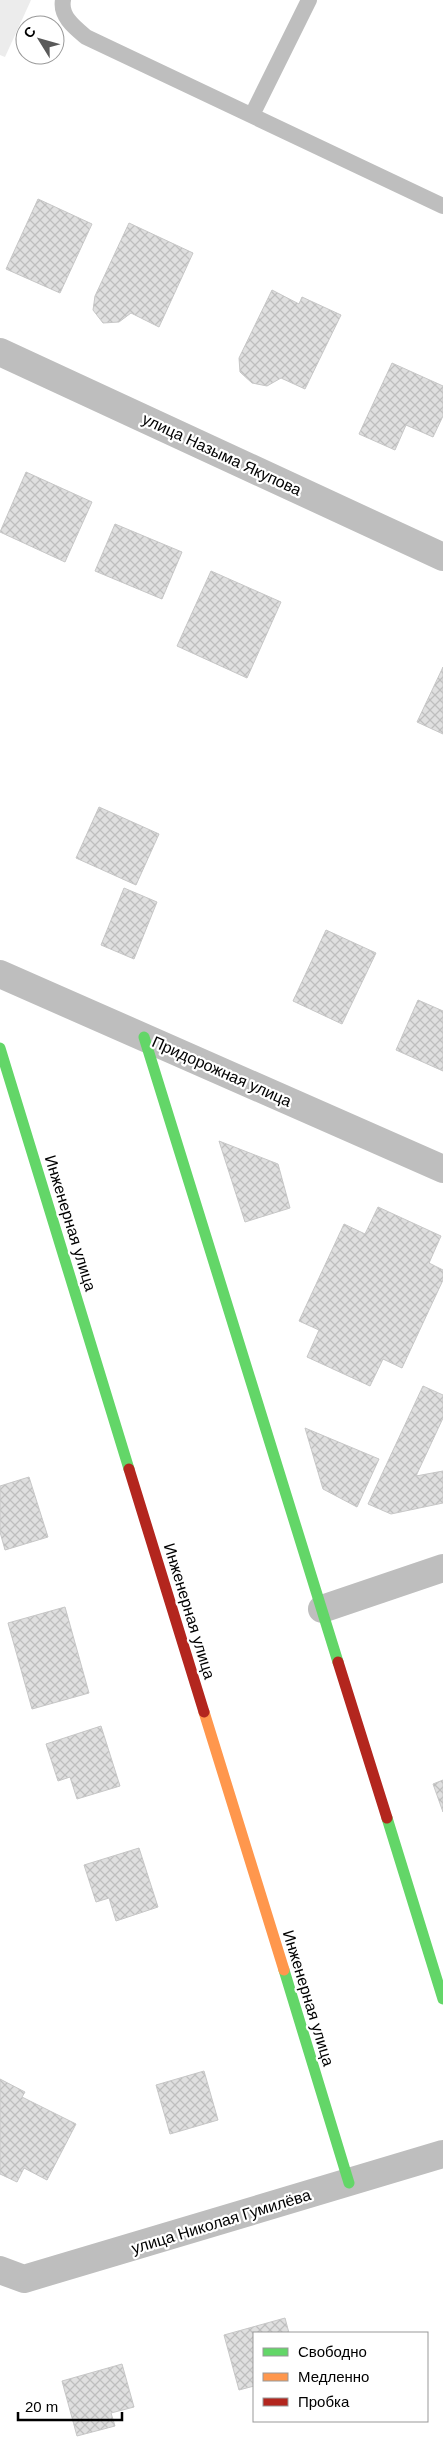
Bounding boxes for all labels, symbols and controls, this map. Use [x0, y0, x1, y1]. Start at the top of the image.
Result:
north arrow [15, 15, 65, 65]
text: С [20, 23, 39, 41]
street label: улица Назыма Якупова [140, 410, 304, 499]
street label: Придорожная улица [149, 1033, 294, 1110]
street label: Инженерная улица [42, 1153, 99, 1293]
street label: Инженерная улица [161, 1541, 218, 1681]
street label: Инженерная улица [280, 1928, 337, 2068]
street label: улица Николая Гумилёва [129, 2186, 313, 2257]
legend [253, 2332, 428, 2422]
text: Свободно [298, 2343, 367, 2360]
text: Медленно [298, 2368, 369, 2385]
scale bar [18, 2390, 121, 2422]
text: Пробка [298, 2393, 350, 2410]
text: 20 m [25, 2398, 58, 2415]

